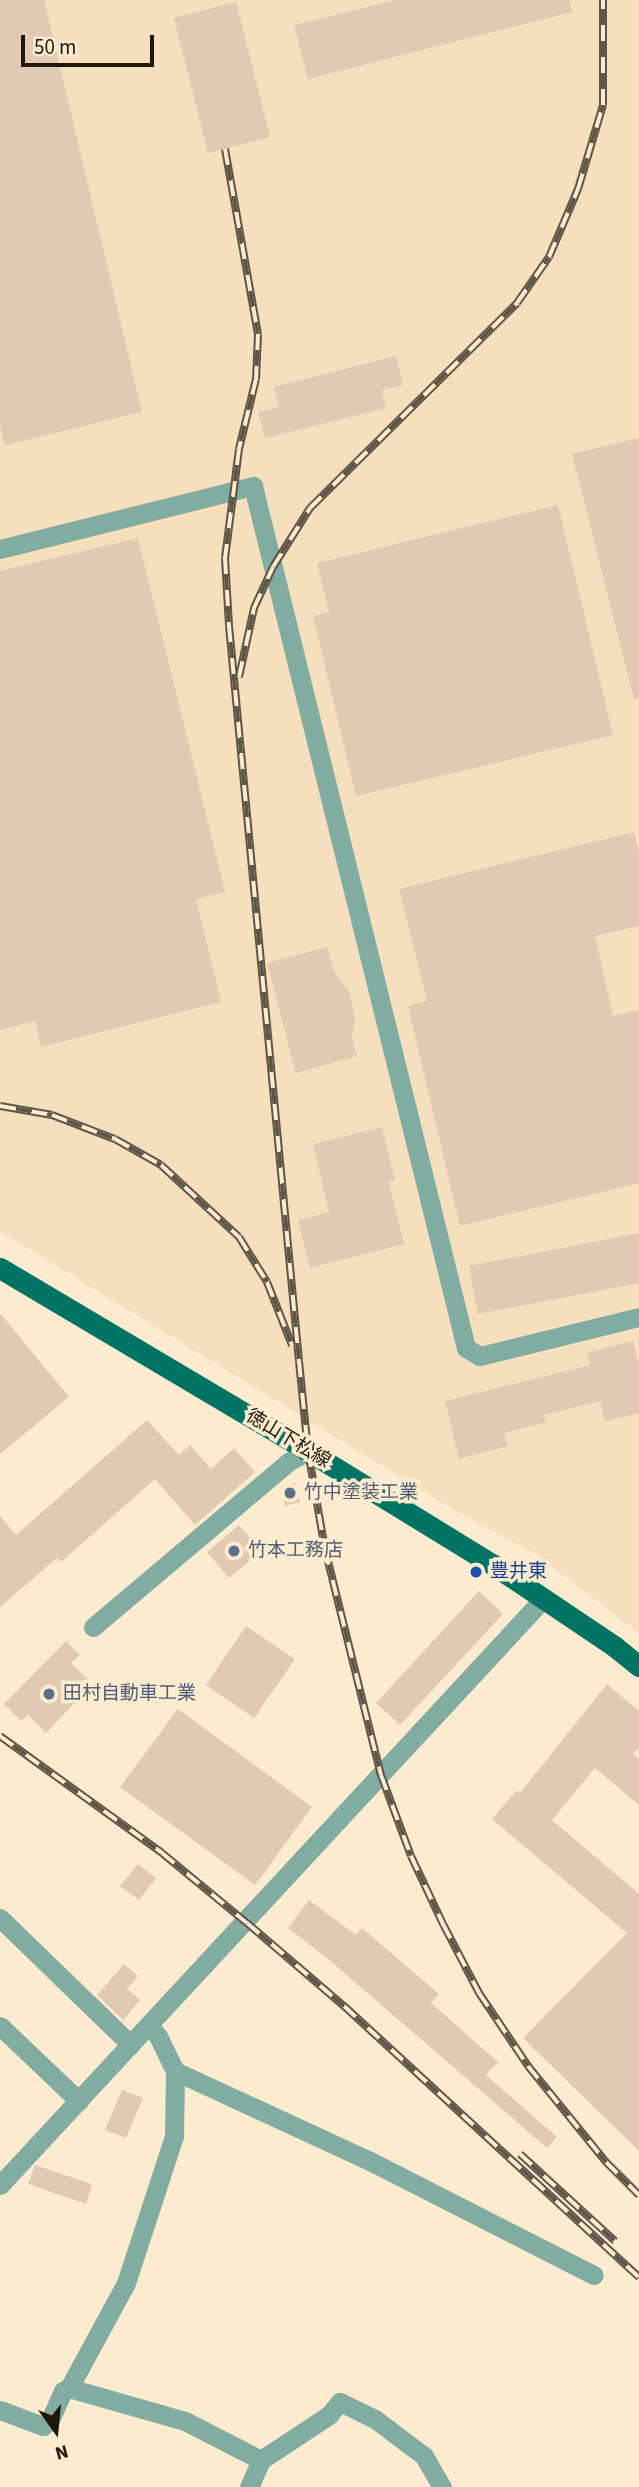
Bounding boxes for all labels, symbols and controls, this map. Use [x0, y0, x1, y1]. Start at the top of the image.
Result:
scale bar [24, 21, 158, 65]
text: 50 m [34, 32, 76, 62]
street label: 徳山下松線 [241, 1405, 335, 1473]
place label: 竹中塗装工業 [304, 1482, 418, 1504]
marker: 竹中塗装工業 [282, 1485, 298, 1501]
place label: 竹本工務店 [248, 1540, 343, 1562]
marker: 竹本工務店 [226, 1543, 242, 1559]
place label: 豊井東 [490, 1561, 547, 1583]
marker: 豊井東 [468, 1564, 484, 1580]
place label: 田村自動車工業 [63, 1683, 196, 1705]
marker: 田村自動車工業 [41, 1686, 57, 1702]
north arrow [21, 2396, 91, 2466]
text: N [52, 2437, 71, 2466]

